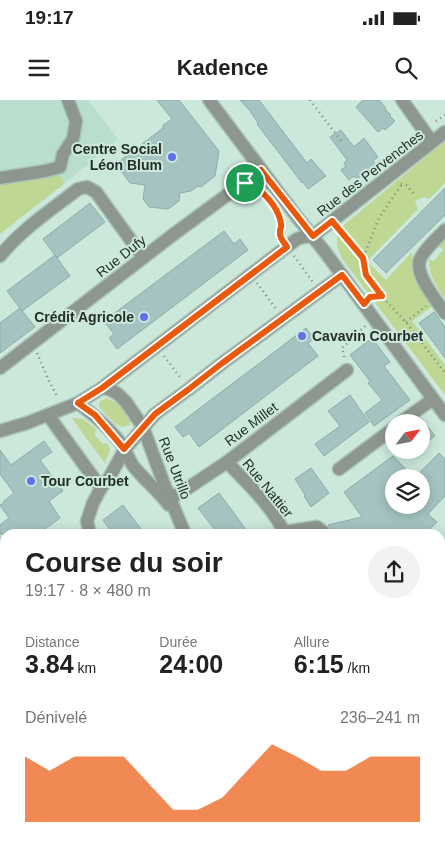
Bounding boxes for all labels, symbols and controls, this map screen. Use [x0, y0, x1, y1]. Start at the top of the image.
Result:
text: 19:17 [25, 7, 74, 28]
icon: menu [25, 54, 53, 82]
icon: search [392, 54, 420, 82]
text: Kadence [177, 55, 268, 80]
street label: Rue des Pervenches [314, 127, 426, 219]
place label: Centre Social Léon Blum [73, 141, 162, 173]
marker: Centre Social Léon Blum [166, 151, 178, 163]
pin [224, 162, 266, 204]
icon: arrive [231, 169, 259, 197]
street label: Rue Dufy [93, 232, 149, 280]
place label: Crédit Agricole [34, 309, 134, 325]
marker: Crédit Agricole [138, 311, 150, 323]
place label: Cavavin Courbet [312, 328, 424, 344]
marker: Cavavin Courbet [296, 330, 308, 342]
street label: Rue Millet [221, 399, 281, 449]
north arrow [385, 414, 430, 459]
map controls [385, 414, 430, 514]
street label: Rue Utrillo [156, 435, 194, 502]
street label: Rue Nattier [240, 455, 297, 521]
button: layers [385, 469, 430, 514]
place label: Tour Courbet [41, 473, 129, 489]
marker: Tour Courbet [25, 475, 37, 487]
button: share [368, 546, 420, 598]
text: Course du soir [25, 547, 223, 578]
text: 19:17 · 8 × 480 m [25, 582, 151, 599]
text: Distance [25, 634, 79, 650]
text: Durée [159, 634, 197, 650]
text: Allure [294, 634, 329, 650]
text: 3.84 [25, 650, 74, 678]
text: 24:00 [159, 650, 223, 678]
text: 6:15 [294, 650, 344, 678]
text: km [74, 660, 96, 676]
text: /km [344, 660, 370, 676]
text: Dénivelé [25, 709, 87, 726]
text: 236–241 m [340, 709, 420, 726]

